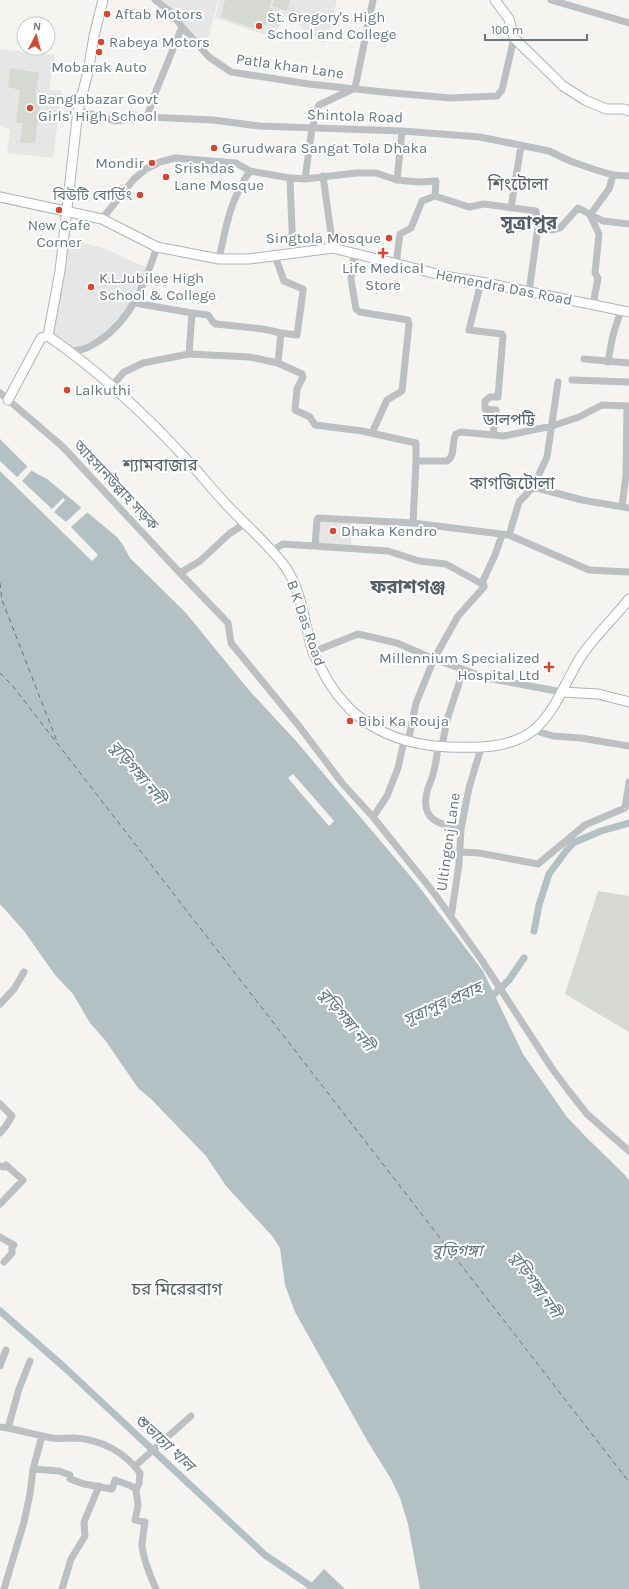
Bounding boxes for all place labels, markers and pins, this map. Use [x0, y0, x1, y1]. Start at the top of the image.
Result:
place label: Aftab Motors [115, 5, 203, 23]
place label: St. Gregory's High School and College [267, 8, 396, 43]
marker: Aftab Motors [102, 9, 112, 19]
marker: St. Gregory's High School and College [254, 21, 264, 31]
place label: Rabeya Motors [109, 33, 210, 51]
marker: Rabeya Motors [96, 37, 106, 47]
marker: Mobarak Auto [94, 47, 104, 57]
place label: Mobarak Auto [51, 58, 147, 76]
place label: Banglabazar Govt Girls' High School [38, 90, 158, 125]
marker: Banglabazar Govt Girls' High School [25, 103, 35, 113]
place label: Gurudwara Sangat Tola Dhaka [222, 139, 427, 157]
marker: Gurudwara Sangat Tola Dhaka [209, 143, 219, 153]
place label: Mondir [95, 154, 145, 172]
marker: Mondir [147, 158, 157, 168]
place label: Srishdas Lane Mosque [174, 159, 264, 194]
marker: Srishdas Lane Mosque [161, 172, 171, 182]
place label: বিউটি বোর্ডিং [52, 186, 132, 204]
marker: বিউটি বোর্ডিং [135, 190, 145, 200]
marker: New Cafe Corner [54, 205, 64, 215]
place label: New Cafe Corner [28, 216, 90, 251]
place label: Singtola Mosque [266, 229, 381, 247]
marker: Singtola Mosque [384, 233, 394, 243]
marker: Life Medical Store [378, 248, 388, 258]
place label: Life Medical Store [342, 259, 424, 294]
place label: K.L.Jubilee High School & College [99, 269, 216, 304]
marker: K.L.Jubilee High School & College [86, 282, 96, 292]
place label: Lalkuthi [75, 381, 131, 399]
marker: Lalkuthi [62, 385, 72, 395]
place label: Dhaka Kendro [341, 522, 437, 540]
marker: Dhaka Kendro [328, 526, 338, 536]
place label: Millennium Specialized Hospital Ltd [379, 649, 540, 684]
marker: Millennium Specialized Hospital Ltd [543, 661, 555, 673]
place label: Bibi Ka Rouja [358, 712, 449, 730]
marker: Bibi Ka Rouja [345, 716, 355, 726]

